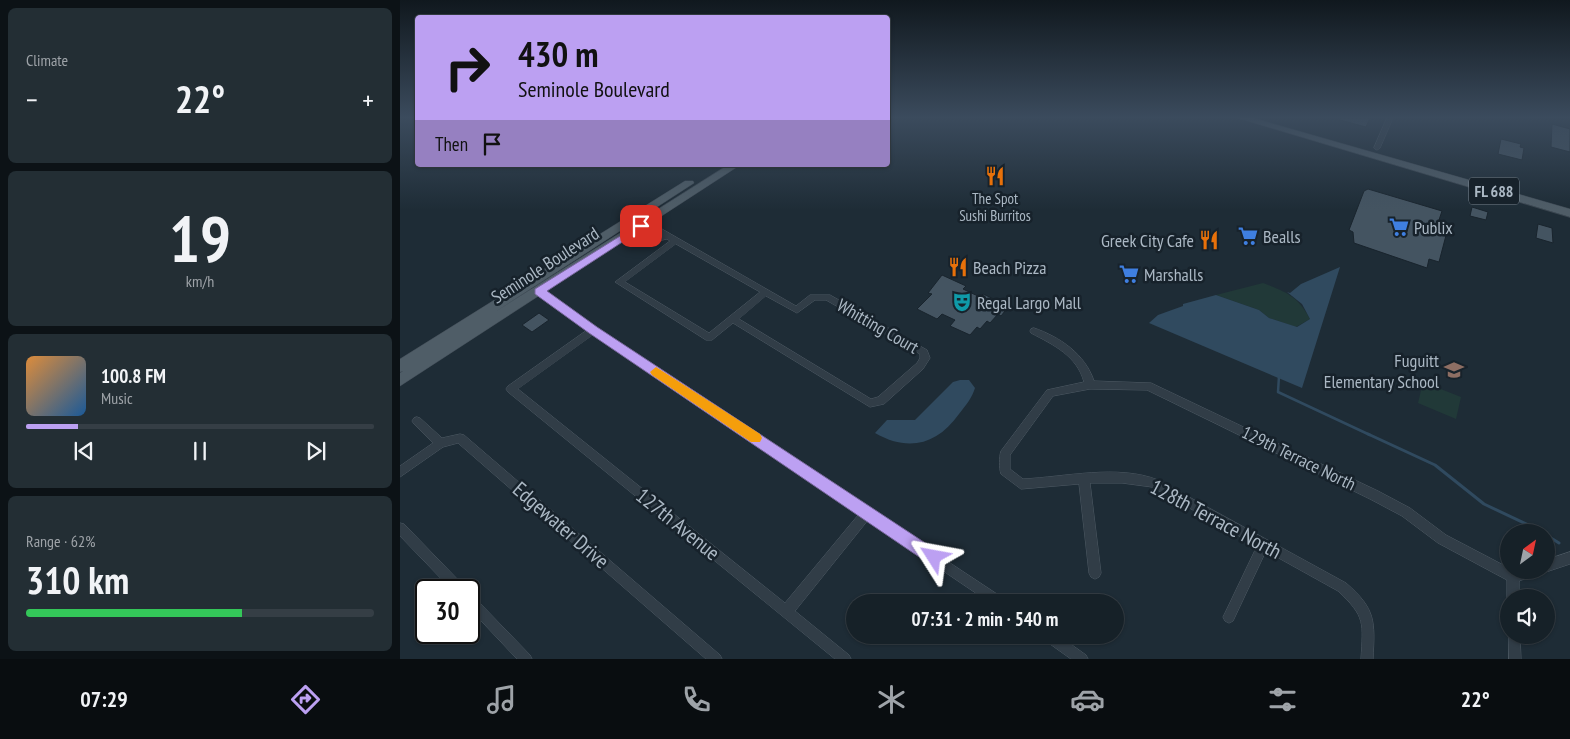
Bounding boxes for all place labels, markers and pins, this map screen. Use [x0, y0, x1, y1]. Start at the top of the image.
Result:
restaurant icon: The Spot Sushi Burritos [984, 165, 1006, 187]
place label: The Spot Sushi Burritos [959, 189, 1031, 225]
pin [620, 205, 662, 247]
supermarket icon: Publix [1388, 216, 1410, 238]
place label: Publix [1414, 216, 1453, 239]
supermarket icon: Bealls [1237, 225, 1259, 247]
place label: Bealls [1263, 225, 1301, 248]
place label: Greek City Cafe [1101, 229, 1194, 252]
restaurant icon: Greek City Cafe [1198, 229, 1220, 251]
restaurant icon: Beach Pizza [947, 256, 969, 278]
place label: Beach Pizza [973, 256, 1046, 279]
supermarket icon: Marshalls [1118, 263, 1140, 285]
place label: Marshalls [1144, 263, 1203, 286]
theatre icon: Regal Largo Mall [951, 291, 973, 313]
place label: Regal Largo Mall [977, 291, 1082, 314]
place label: Fuguitt Elementary School [1324, 349, 1440, 393]
school or university icon: Fuguitt Elementary School [1443, 359, 1465, 381]

